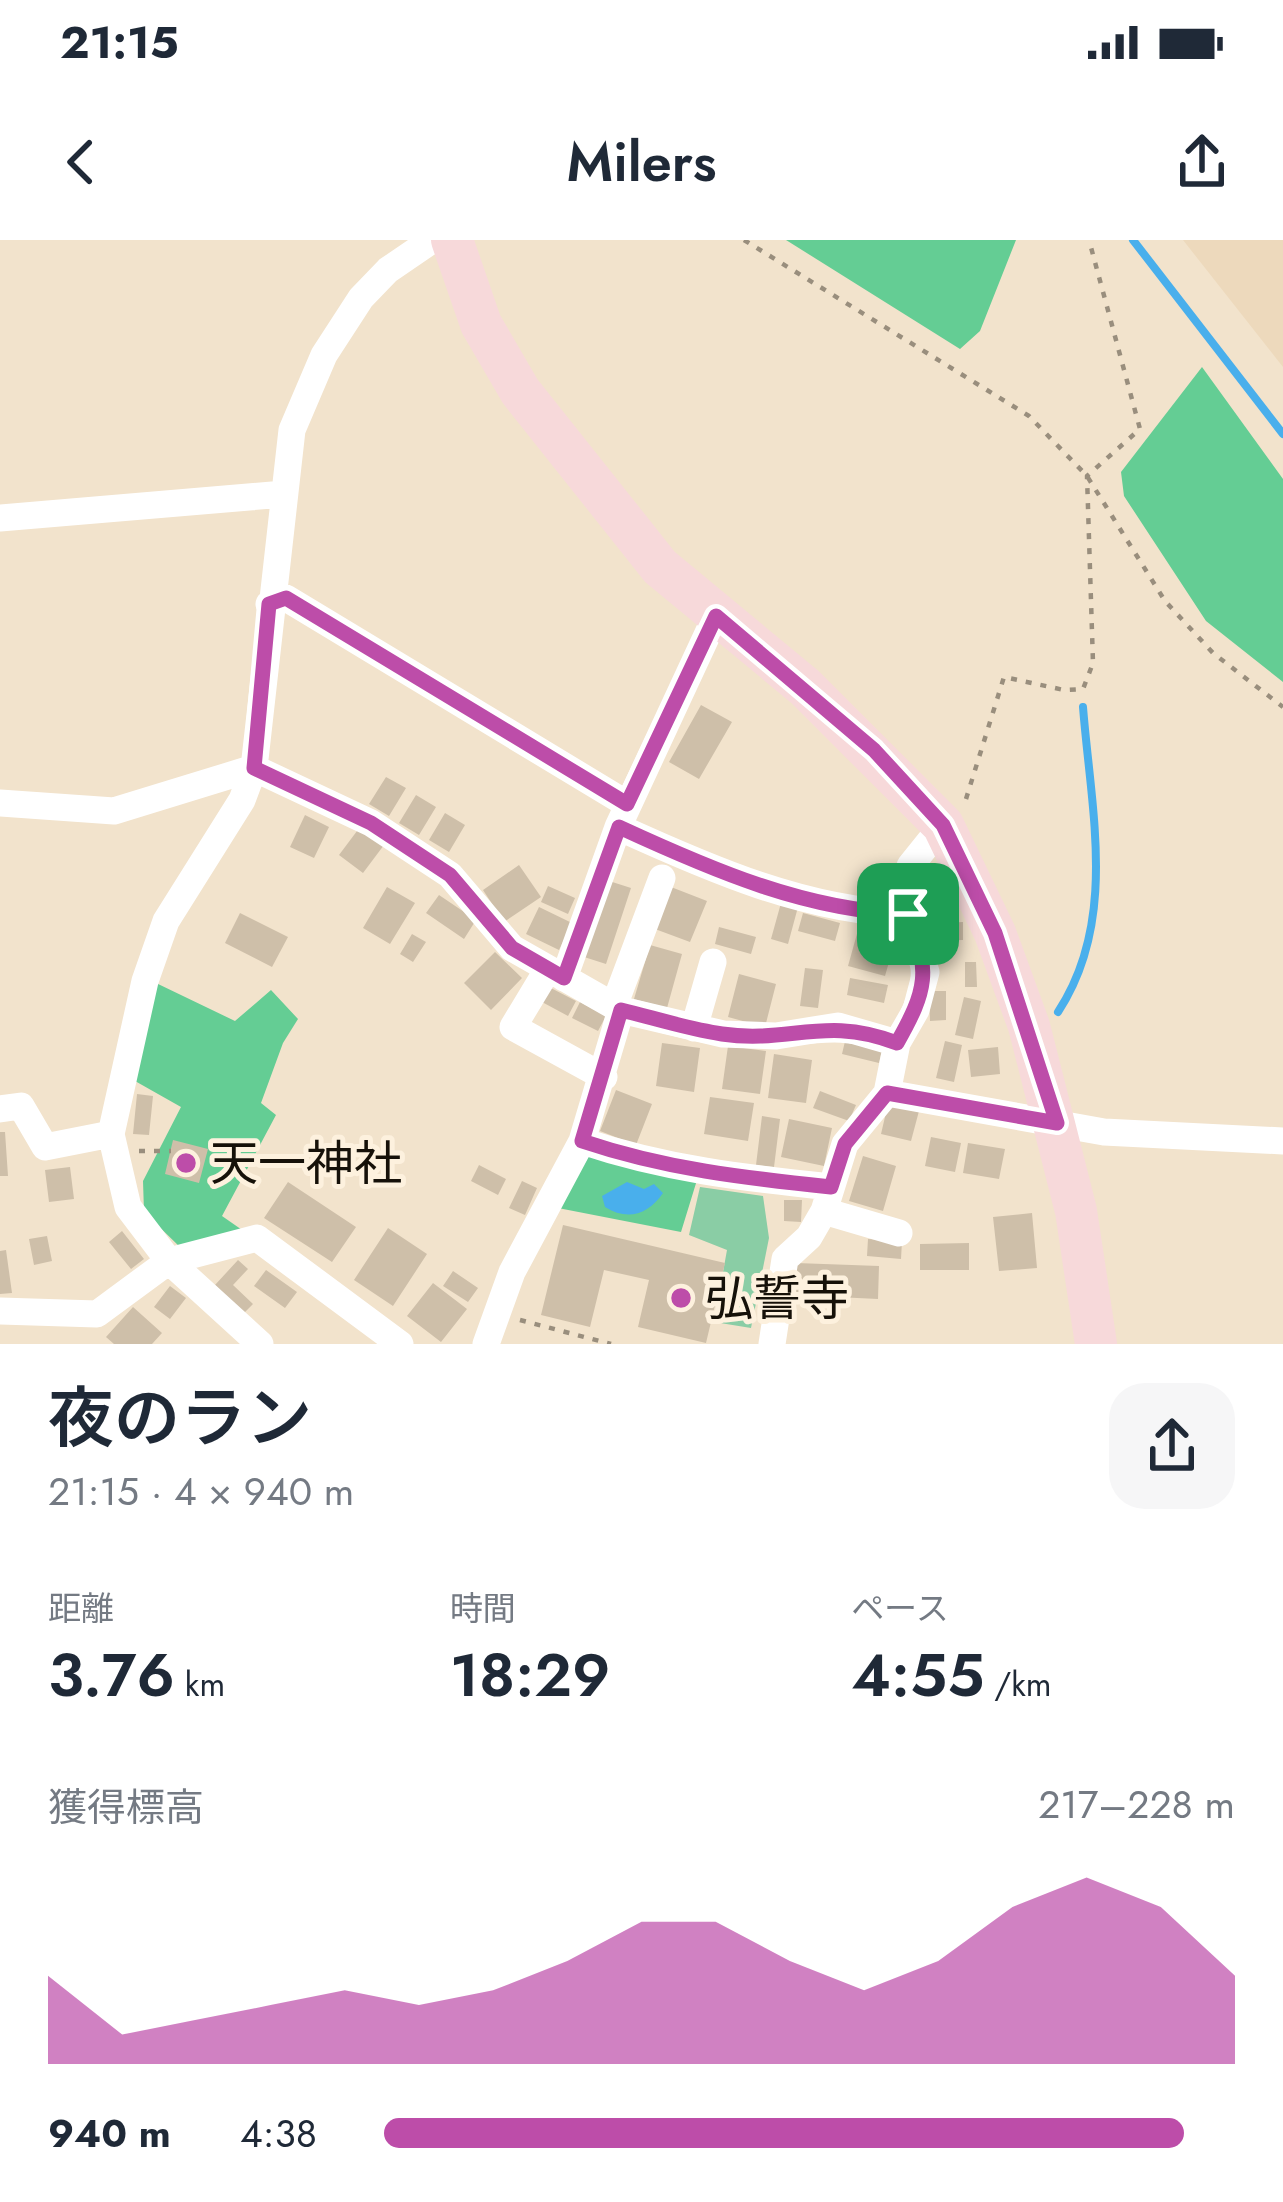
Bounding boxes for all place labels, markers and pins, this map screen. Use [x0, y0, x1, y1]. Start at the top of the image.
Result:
pin [857, 863, 959, 965]
place label: 天一神社 [210, 1129, 402, 1198]
marker: 天一神社 [173, 1150, 199, 1176]
place label: 弘誓寺 [705, 1264, 849, 1333]
marker: 弘誓寺 [668, 1285, 694, 1311]

